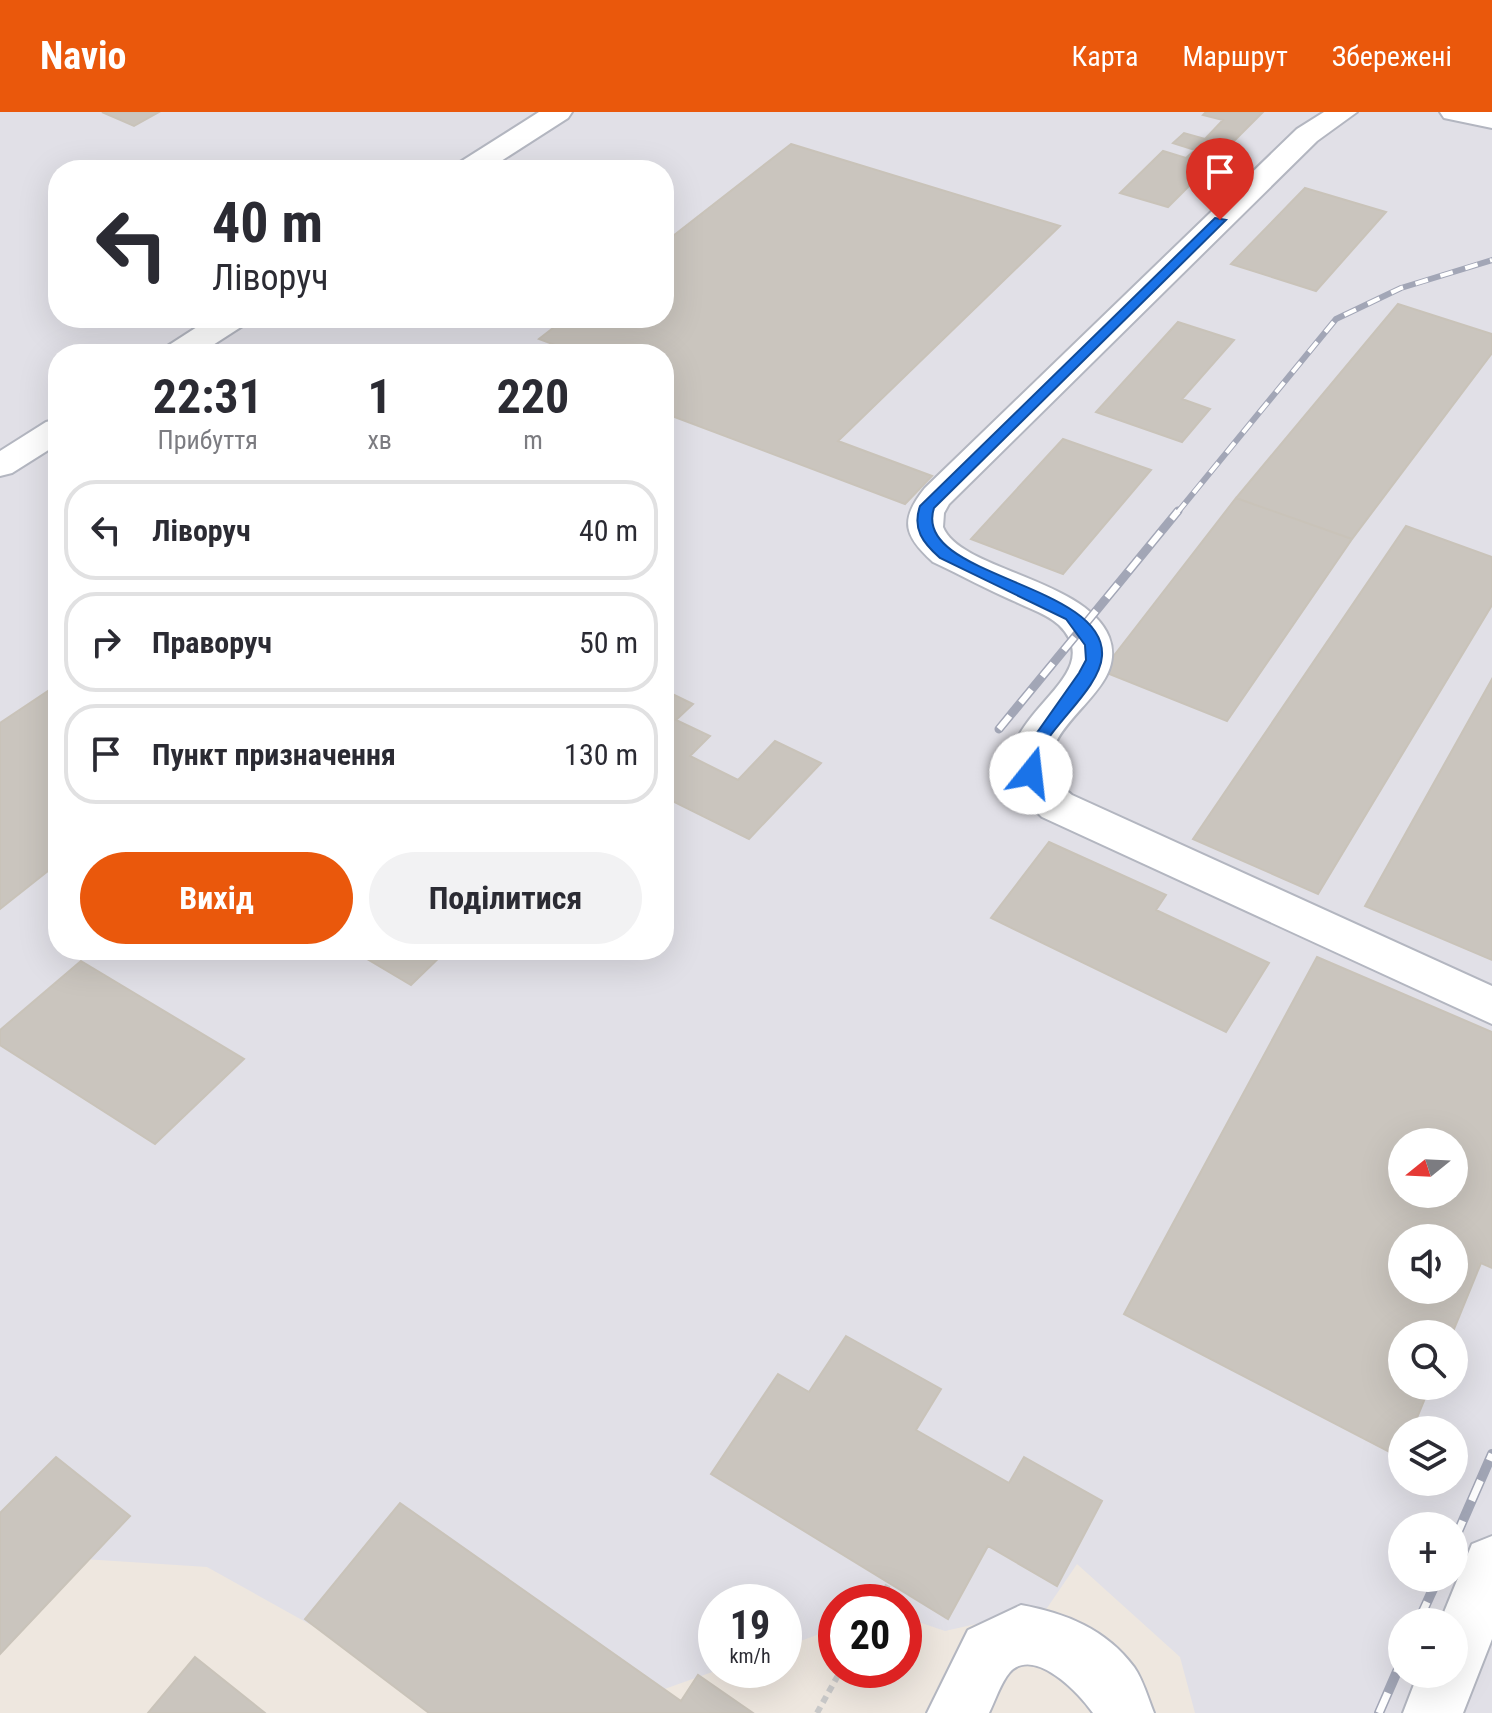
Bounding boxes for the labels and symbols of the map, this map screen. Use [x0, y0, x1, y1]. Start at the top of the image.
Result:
pin [1186, 138, 1254, 220]
position arrow [989, 731, 1073, 815]
north arrow [1388, 1128, 1468, 1208]
speed limit sign: 20 [818, 1584, 922, 1688]

